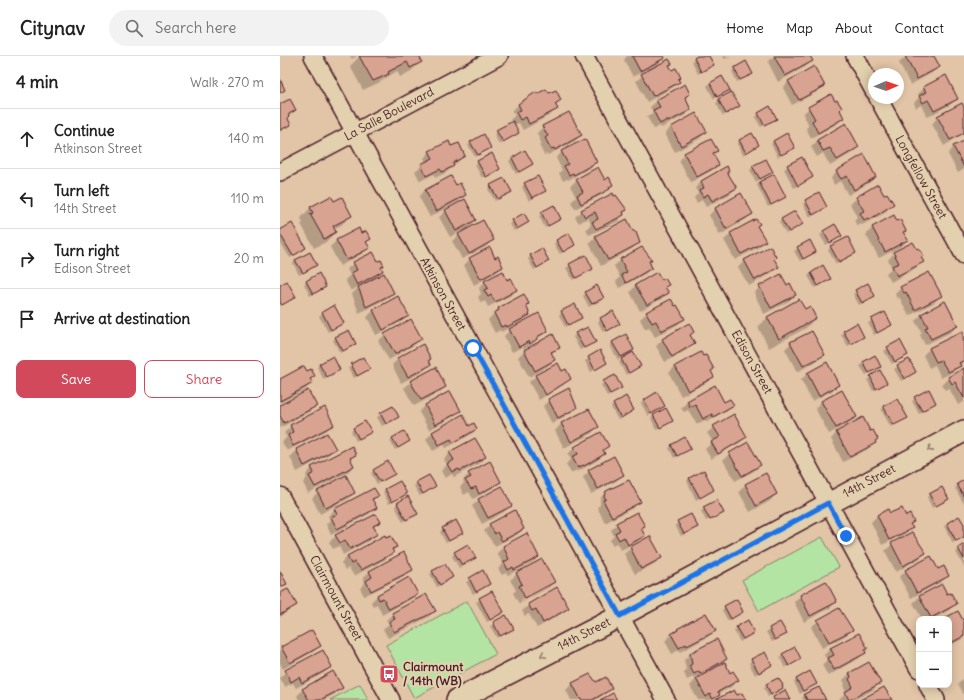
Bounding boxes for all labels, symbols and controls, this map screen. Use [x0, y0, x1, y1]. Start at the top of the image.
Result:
search box [109, 10, 389, 46]
text: Citynav [20, 16, 85, 40]
icon: search [123, 17, 145, 39]
text: Search here [155, 18, 236, 37]
text: Home [726, 19, 764, 37]
text: Map [786, 19, 813, 37]
text: About [835, 19, 873, 37]
text: Contact [895, 19, 944, 37]
north arrow [868, 68, 904, 104]
text: 4 min [16, 71, 58, 93]
text: Walk · 270 m [190, 74, 264, 91]
street label: La Salle Boulevard [341, 84, 436, 144]
text: Continue [54, 121, 115, 140]
icon: ahead [16, 128, 38, 150]
text: 140 m [228, 130, 264, 147]
street label: Longfellow Street [892, 132, 951, 221]
text: Atkinson Street [54, 140, 142, 157]
text: Turn left [54, 181, 109, 200]
icon: left [16, 188, 38, 210]
text: 110 m [231, 190, 264, 207]
text: 14th Street [54, 200, 116, 217]
text: Turn right [54, 241, 119, 260]
icon: right [16, 248, 38, 270]
text: 20 m [234, 250, 264, 267]
street label: Atkinson Street [417, 255, 470, 333]
text: Edison Street [54, 260, 131, 277]
icon: arrive [16, 308, 38, 330]
text: Arrive at destination [54, 309, 190, 328]
street label: Edison Street [729, 327, 776, 396]
route start [464, 339, 482, 357]
button: Save [16, 360, 136, 398]
button: Share [144, 360, 264, 398]
one-way arrow [926, 444, 934, 452]
street label: 14th Street [840, 460, 898, 501]
route end [837, 527, 855, 545]
street label: Clairmount Street [307, 553, 366, 643]
street label: 14th Street [555, 614, 613, 653]
map controls [916, 616, 952, 688]
button: + [916, 616, 952, 652]
one-way arrow [540, 650, 547, 658]
button: − [916, 652, 952, 688]
place label: Clairmount / 14th (WB) [403, 659, 464, 689]
bus stop icon: Clairmount / 14th (WB) [378, 663, 400, 685]

